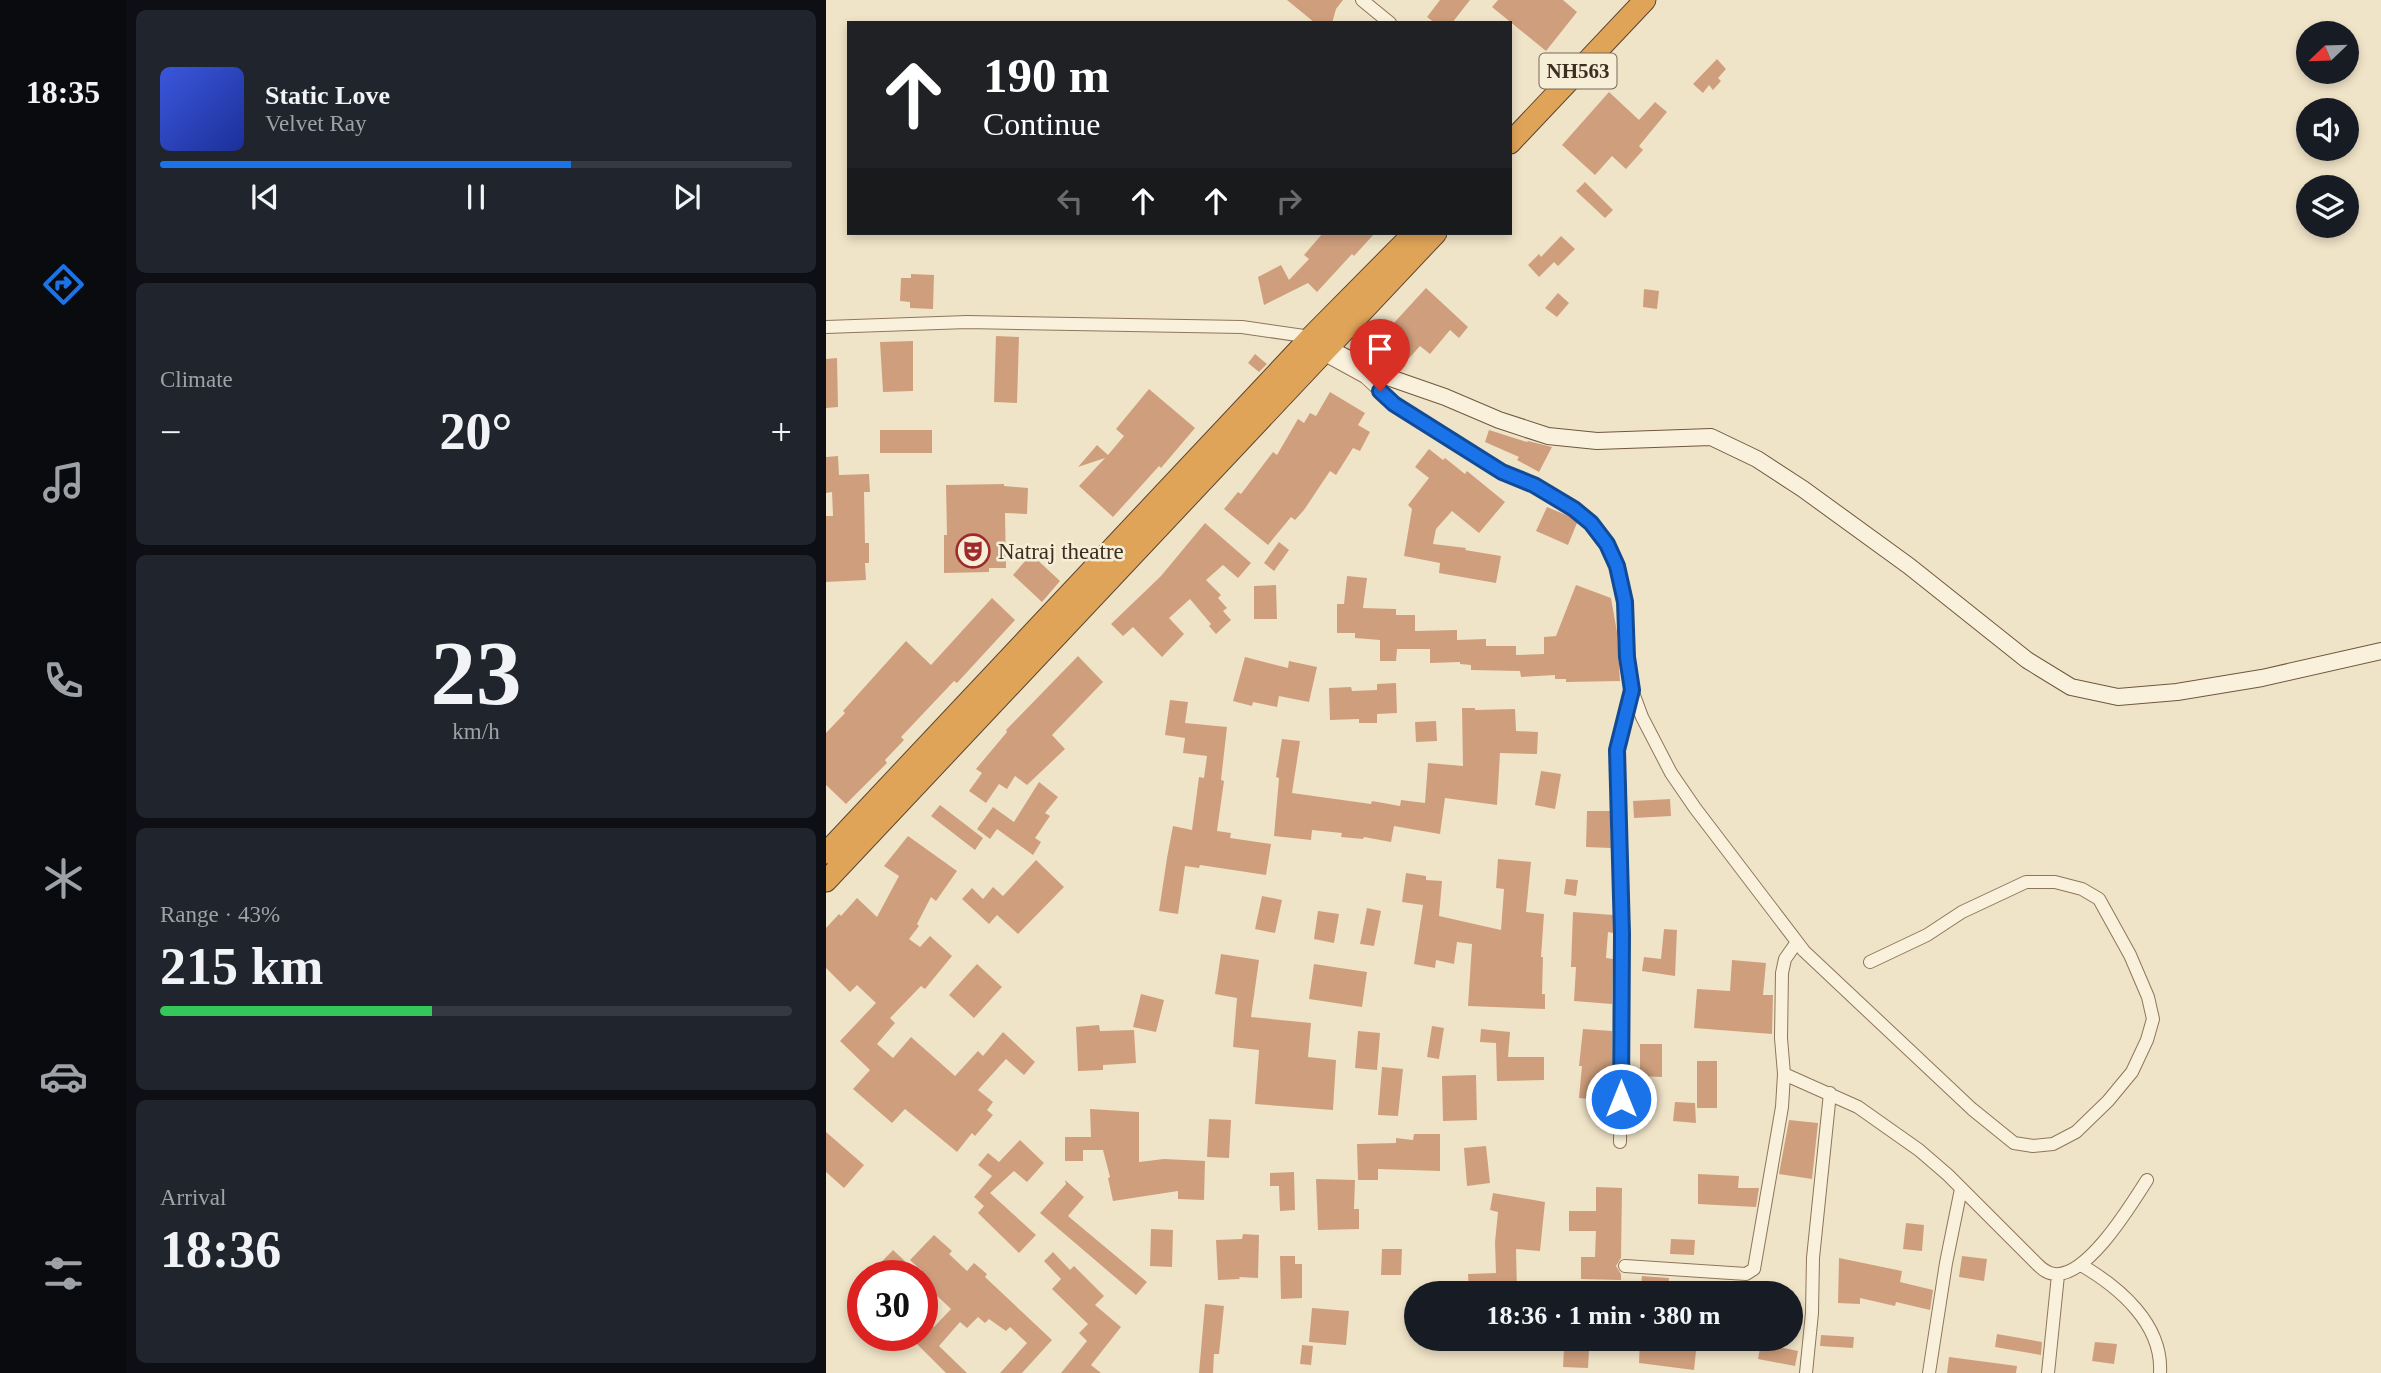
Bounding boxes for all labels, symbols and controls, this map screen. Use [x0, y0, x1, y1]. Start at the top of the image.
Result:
north arrow [2296, 21, 2359, 84]
map controls [2296, 21, 2359, 238]
text: 190 m [983, 48, 1110, 103]
icon: ahead [868, 49, 959, 140]
road number: NH563 [1540, 54, 1616, 88]
text: 18:35 [26, 74, 100, 110]
text: Static Love [265, 81, 390, 110]
button: sound [2296, 98, 2359, 161]
text: Continue [983, 106, 1100, 142]
text: Velvet Ray [265, 111, 367, 136]
button: layers [2296, 175, 2359, 238]
icon: previous [246, 178, 284, 216]
icon: pause [457, 178, 495, 216]
icon: next [668, 178, 706, 216]
icon: left [1051, 182, 1089, 220]
icon: ahead [1124, 182, 1162, 220]
icon: ahead [1197, 182, 1235, 220]
icon: right [1270, 182, 1308, 220]
icon: directions [39, 260, 88, 309]
pin [1350, 319, 1410, 391]
icon: arrive [1361, 330, 1399, 368]
text: Climate [160, 367, 233, 392]
text: 20° [440, 403, 512, 460]
text: − [160, 411, 181, 453]
text: + [771, 411, 792, 453]
icon: music [39, 458, 88, 507]
theatre icon: Natraj theatre [954, 532, 992, 570]
place label: Natraj theatre [998, 539, 1124, 564]
text: 23 [431, 623, 522, 724]
icon: phone [39, 656, 88, 705]
text: km/h [452, 719, 500, 744]
icon: climate [39, 854, 88, 903]
text: Range · 43% [160, 902, 280, 927]
text: 215 km [160, 938, 323, 995]
icon: car [39, 1052, 88, 1101]
position arrow [1584, 1062, 1658, 1136]
text: Arrival [160, 1185, 226, 1210]
text: 18:36 [160, 1221, 281, 1278]
icon: filters [39, 1249, 88, 1298]
speed limit sign: 30 [847, 1260, 938, 1351]
text: 18:36 · 1 min · 380 m [1487, 1301, 1721, 1330]

